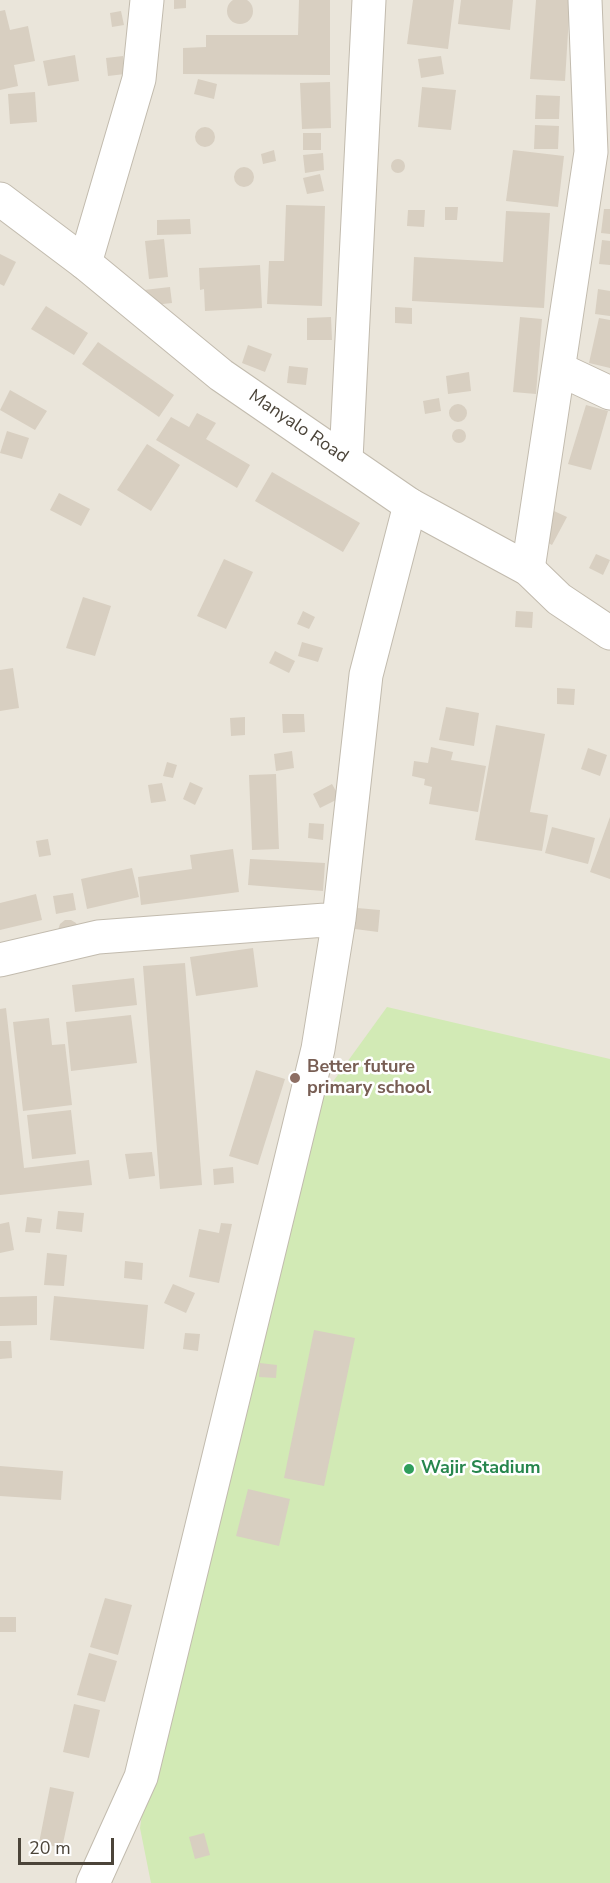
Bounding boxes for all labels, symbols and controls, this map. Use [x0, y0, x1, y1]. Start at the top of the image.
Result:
street label: Manyalo Road [244, 386, 352, 468]
place label: Better future primary school [307, 1057, 431, 1100]
marker: Better future primary school [288, 1071, 302, 1085]
place label: Wajir Stadium [421, 1458, 541, 1480]
marker: Wajir Stadium [402, 1462, 416, 1476]
scale bar [21, 1826, 117, 1864]
text: 20 m [29, 1836, 71, 1860]

